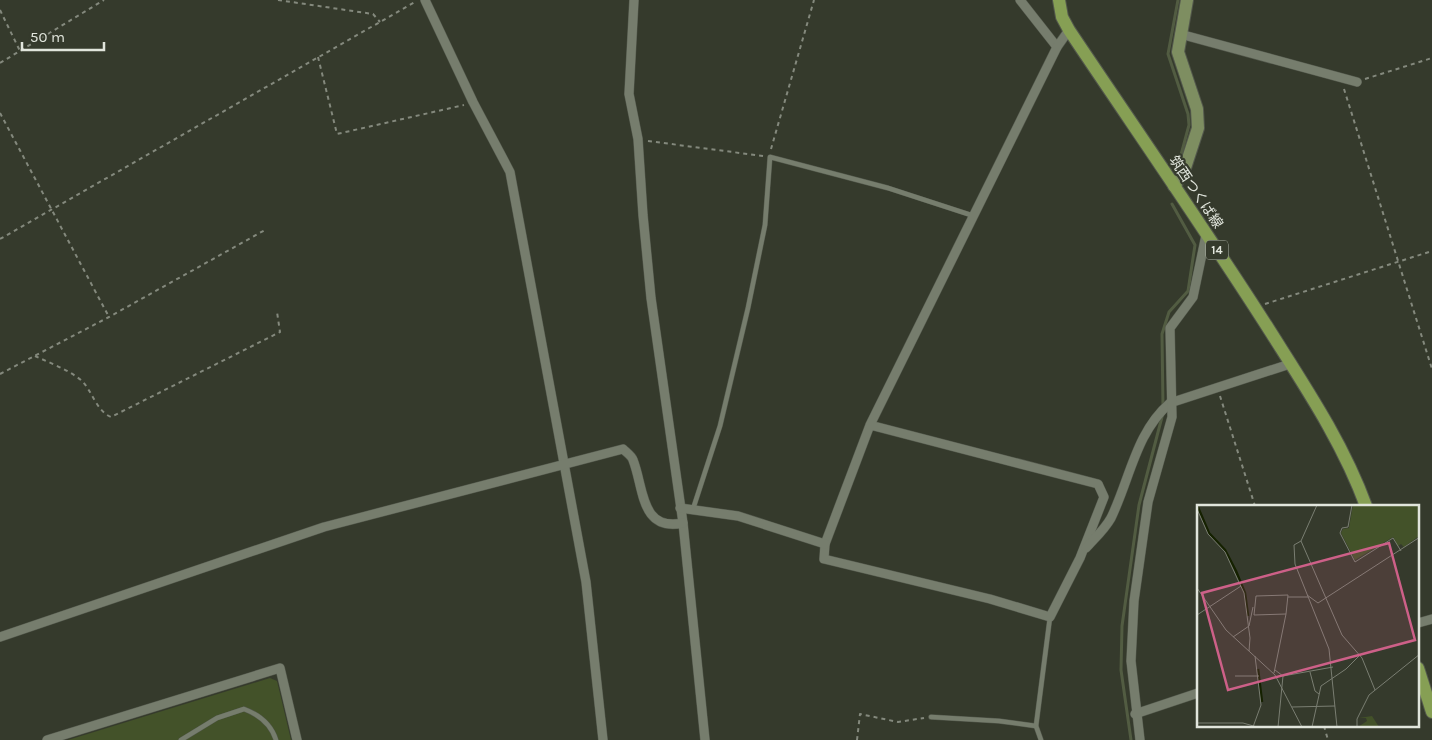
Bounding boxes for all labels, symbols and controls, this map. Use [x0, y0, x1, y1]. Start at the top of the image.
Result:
scale bar [22, 20, 105, 52]
text: 50 m [30, 28, 65, 46]
street label: 筑西つくば線 [1165, 152, 1227, 232]
road number: 14 [1206, 240, 1228, 260]
inset map [1197, 505, 1420, 728]

